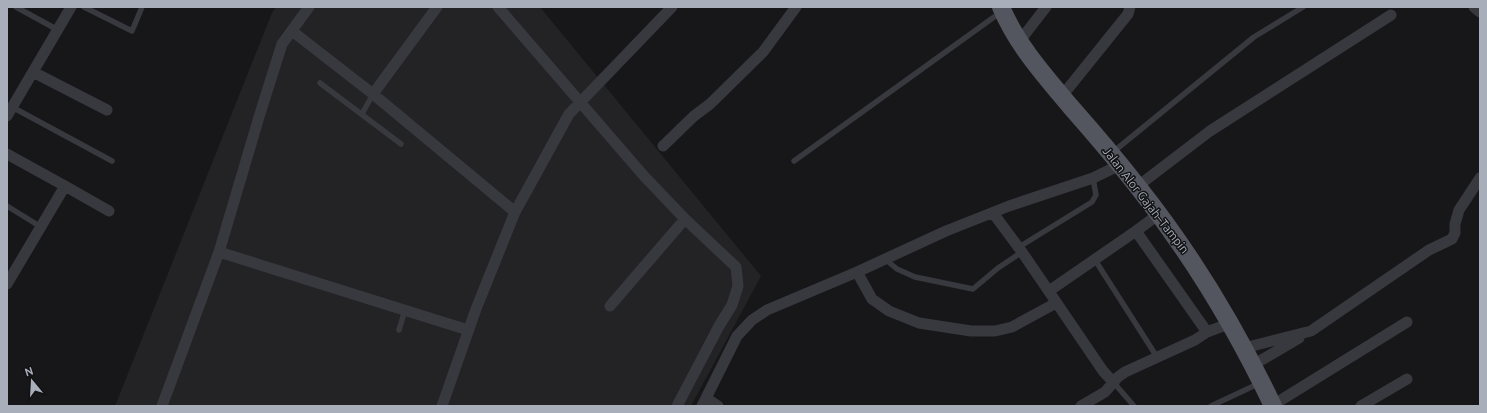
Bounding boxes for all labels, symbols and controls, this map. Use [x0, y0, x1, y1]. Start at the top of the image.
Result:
street label: Jalan Alor Gajah–Tampin [1100, 144, 1192, 256]
north arrow [12, 361, 52, 401]
text: N [23, 365, 35, 378]

